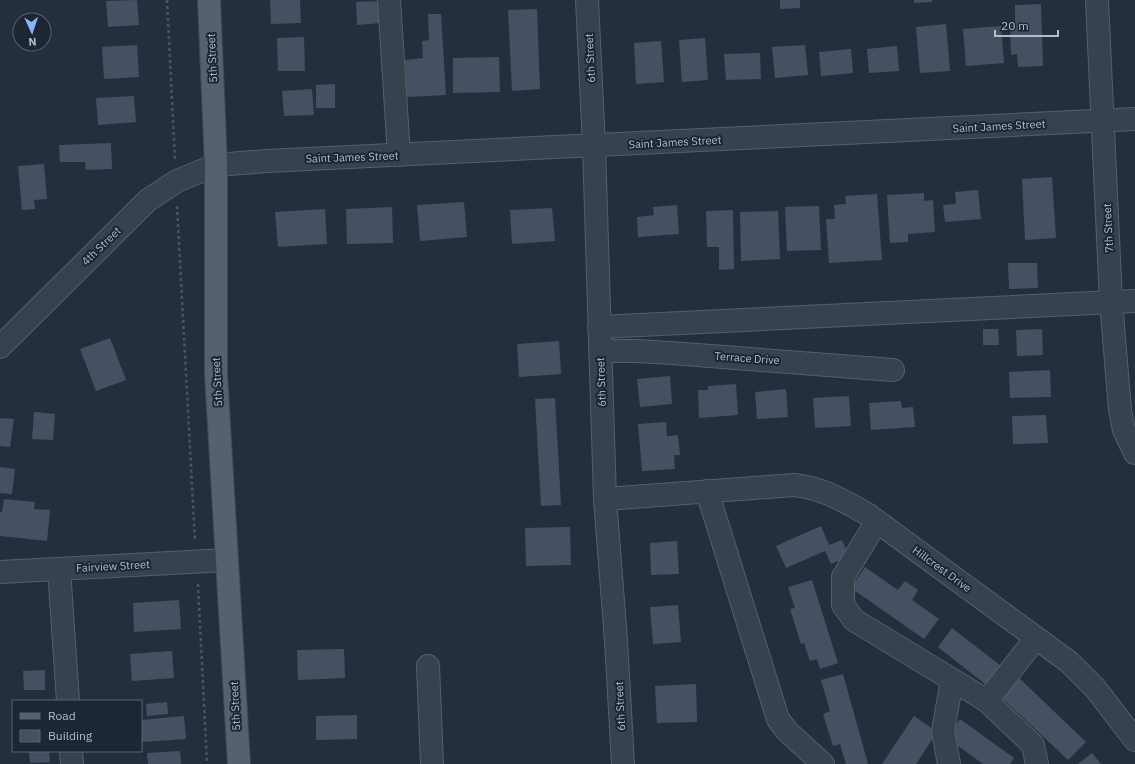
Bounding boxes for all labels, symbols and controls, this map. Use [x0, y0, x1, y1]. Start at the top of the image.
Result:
north arrow [12, 12, 52, 52]
scale bar [995, 12, 1058, 38]
text: 20 m [1001, 18, 1029, 33]
street label: 5th Street [204, 33, 220, 83]
street label: 6th Street [582, 33, 598, 83]
text: N [28, 35, 37, 49]
street label: Saint James Street [952, 117, 1046, 135]
street label: Saint James Street [628, 133, 722, 151]
street label: Saint James Street [305, 148, 399, 166]
street label: 7th Street [1100, 203, 1116, 253]
street label: 4th Street [78, 224, 124, 268]
street label: Terrace Drive [714, 349, 780, 367]
street label: 5th Street [209, 357, 225, 407]
street label: 6th Street [593, 357, 609, 407]
street label: Hillcrest Drive [910, 543, 974, 595]
street label: Fairview Street [76, 557, 150, 575]
street label: 5th Street [227, 681, 243, 731]
street label: 6th Street [612, 681, 628, 731]
legend [12, 700, 142, 752]
text: Road [48, 708, 76, 723]
text: Building [48, 728, 93, 743]

